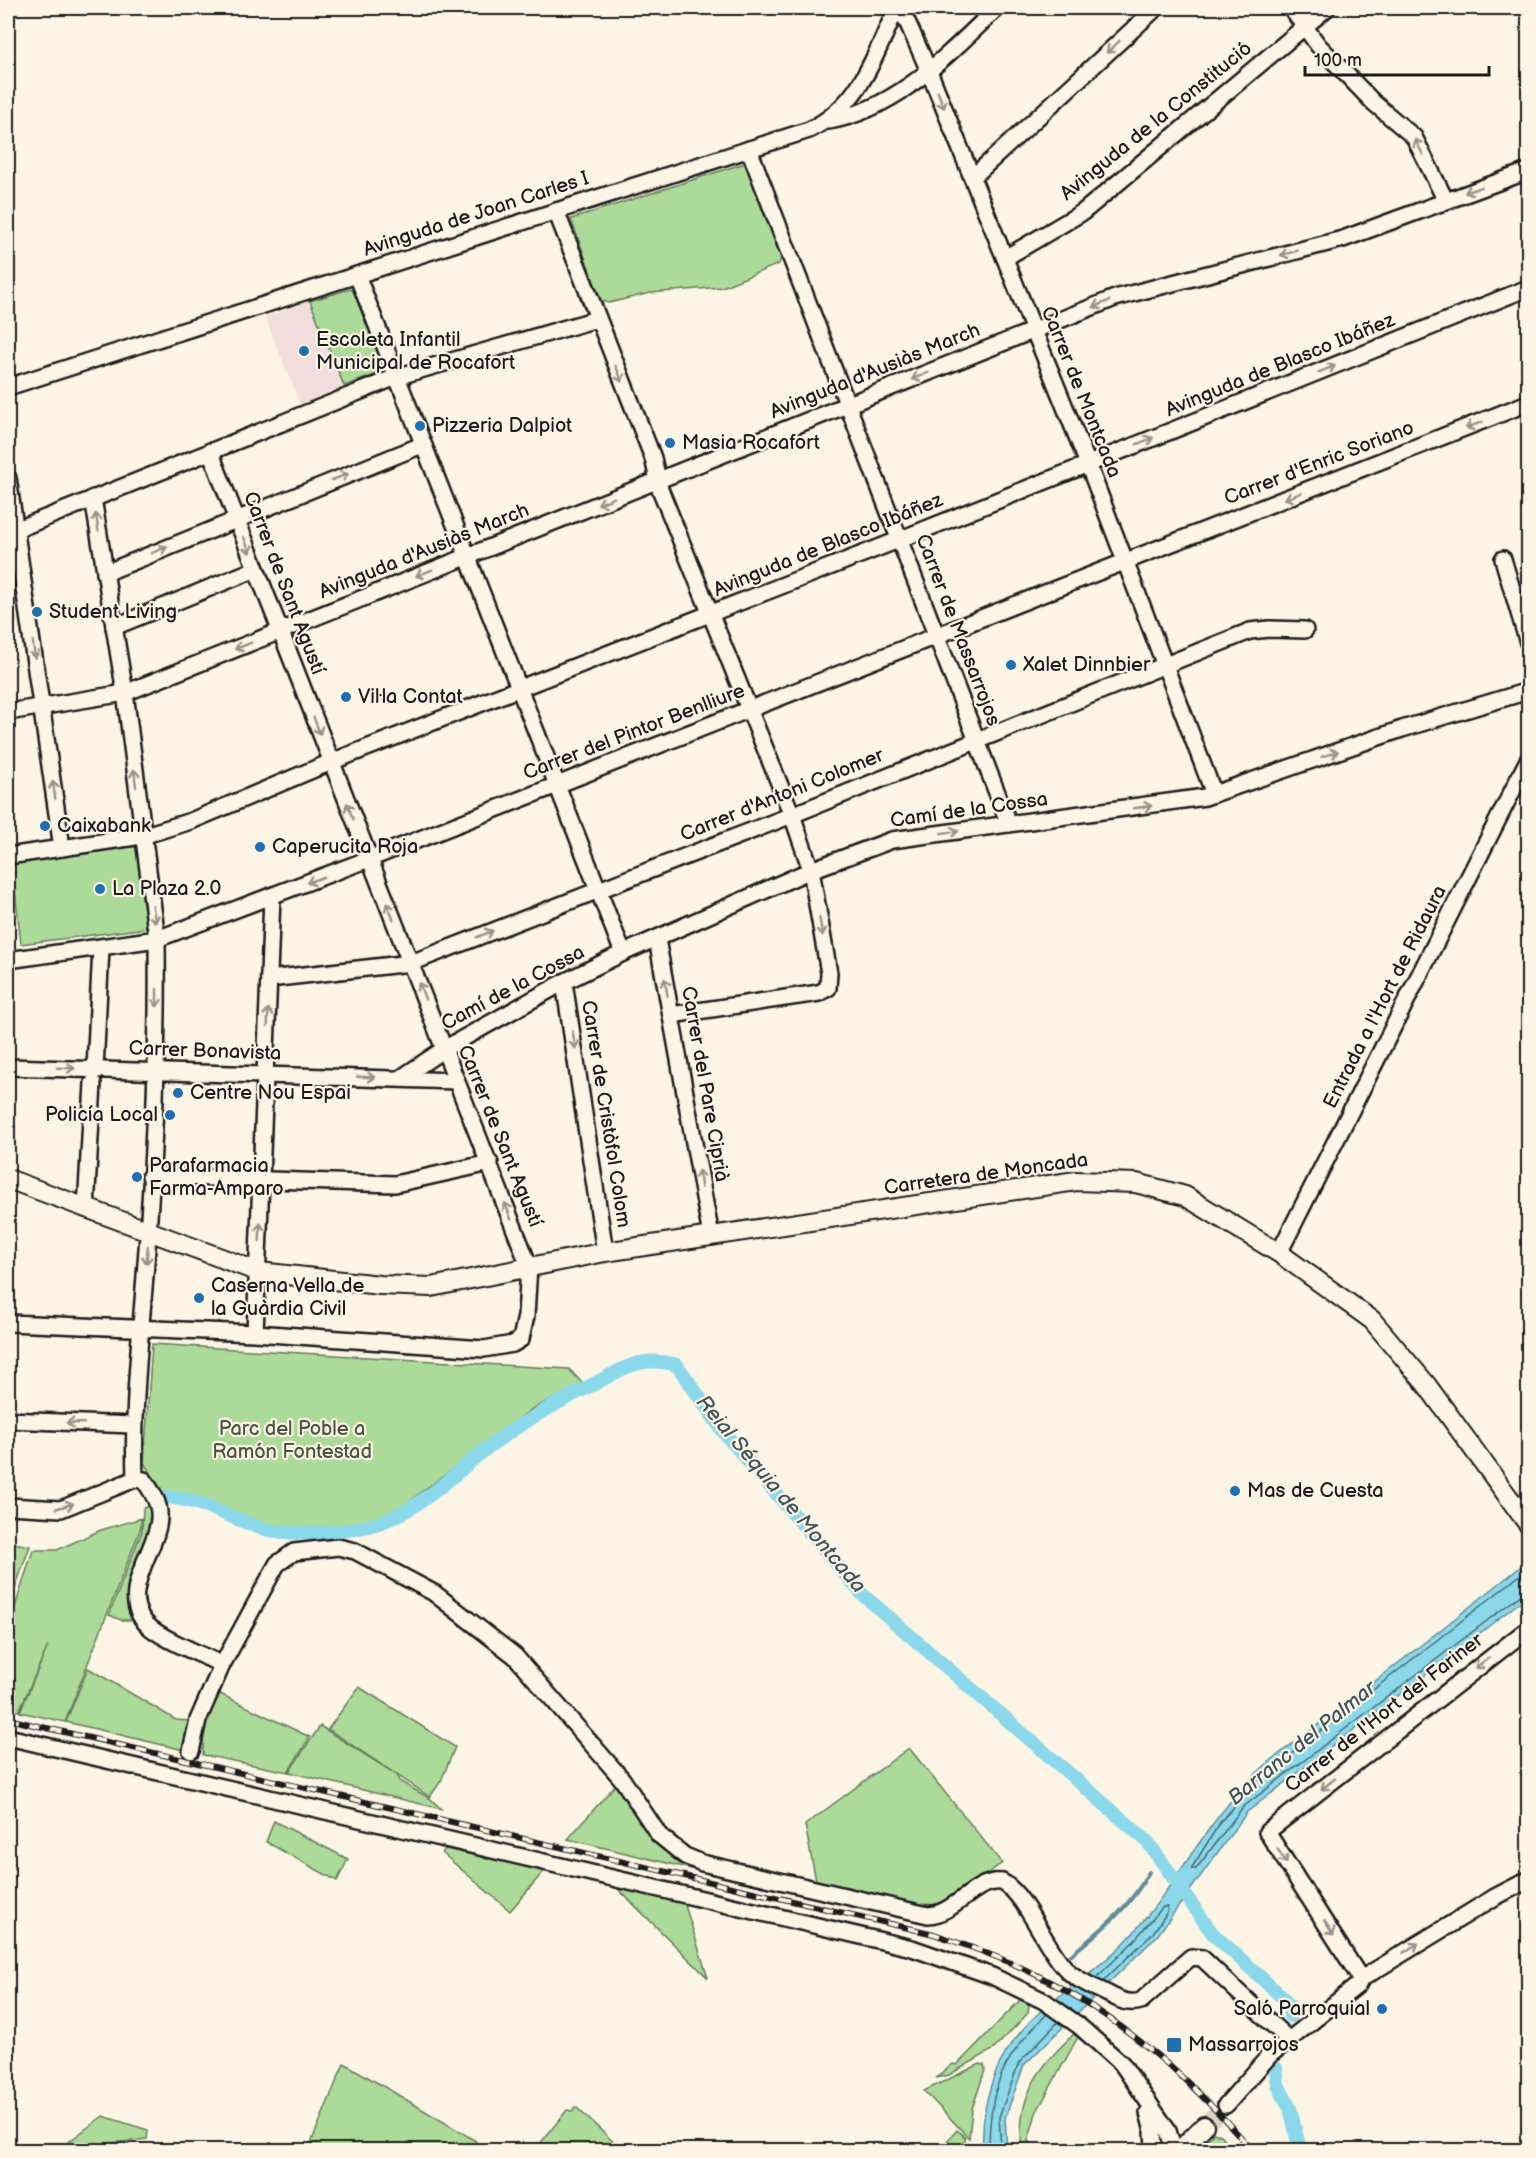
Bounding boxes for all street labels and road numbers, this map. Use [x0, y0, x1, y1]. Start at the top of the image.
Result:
street label: Avinguda de la Constitució [1055, 36, 1257, 206]
street label: Avinguda de Joan Carles I [360, 166, 592, 262]
street label: Carrer de Montcada [1036, 303, 1126, 481]
street label: Avinguda de Blasco Ibáñez [1162, 308, 1398, 422]
street label: Avinguda d'Ausiàs March [766, 318, 984, 424]
street label: Carrer d'Enric Soriano [1221, 416, 1417, 510]
street label: Carrer de Sant Agustí [238, 488, 330, 678]
street label: Avinguda de Blasco Ibáñez [710, 488, 946, 602]
street label: Avinguda d'Ausiàs March [315, 498, 533, 604]
street label: Carrer de Massarrojos [910, 531, 1006, 729]
street label: Carrer del Pintor Benlliure [520, 679, 748, 785]
street label: Carrer d'Antoni Colomer [677, 743, 888, 847]
street label: Camí de la Cossa [889, 787, 1049, 833]
street label: Entrada a l'Hort de Ridaura [1318, 881, 1452, 1113]
street label: Camí de la Cossa [437, 940, 589, 1036]
street label: Carrer del Pare Ciprià [676, 984, 734, 1184]
street label: Carrer de Cristòfol Colom [576, 999, 636, 1229]
street label: Carrer Bonavista [128, 1036, 282, 1066]
street label: Carrer de Sant Agustí [453, 1042, 548, 1231]
street label: Carretera de Moncada [882, 1148, 1090, 1200]
street label: Carrer de l'Hort del Fariner [1280, 1628, 1488, 1798]

